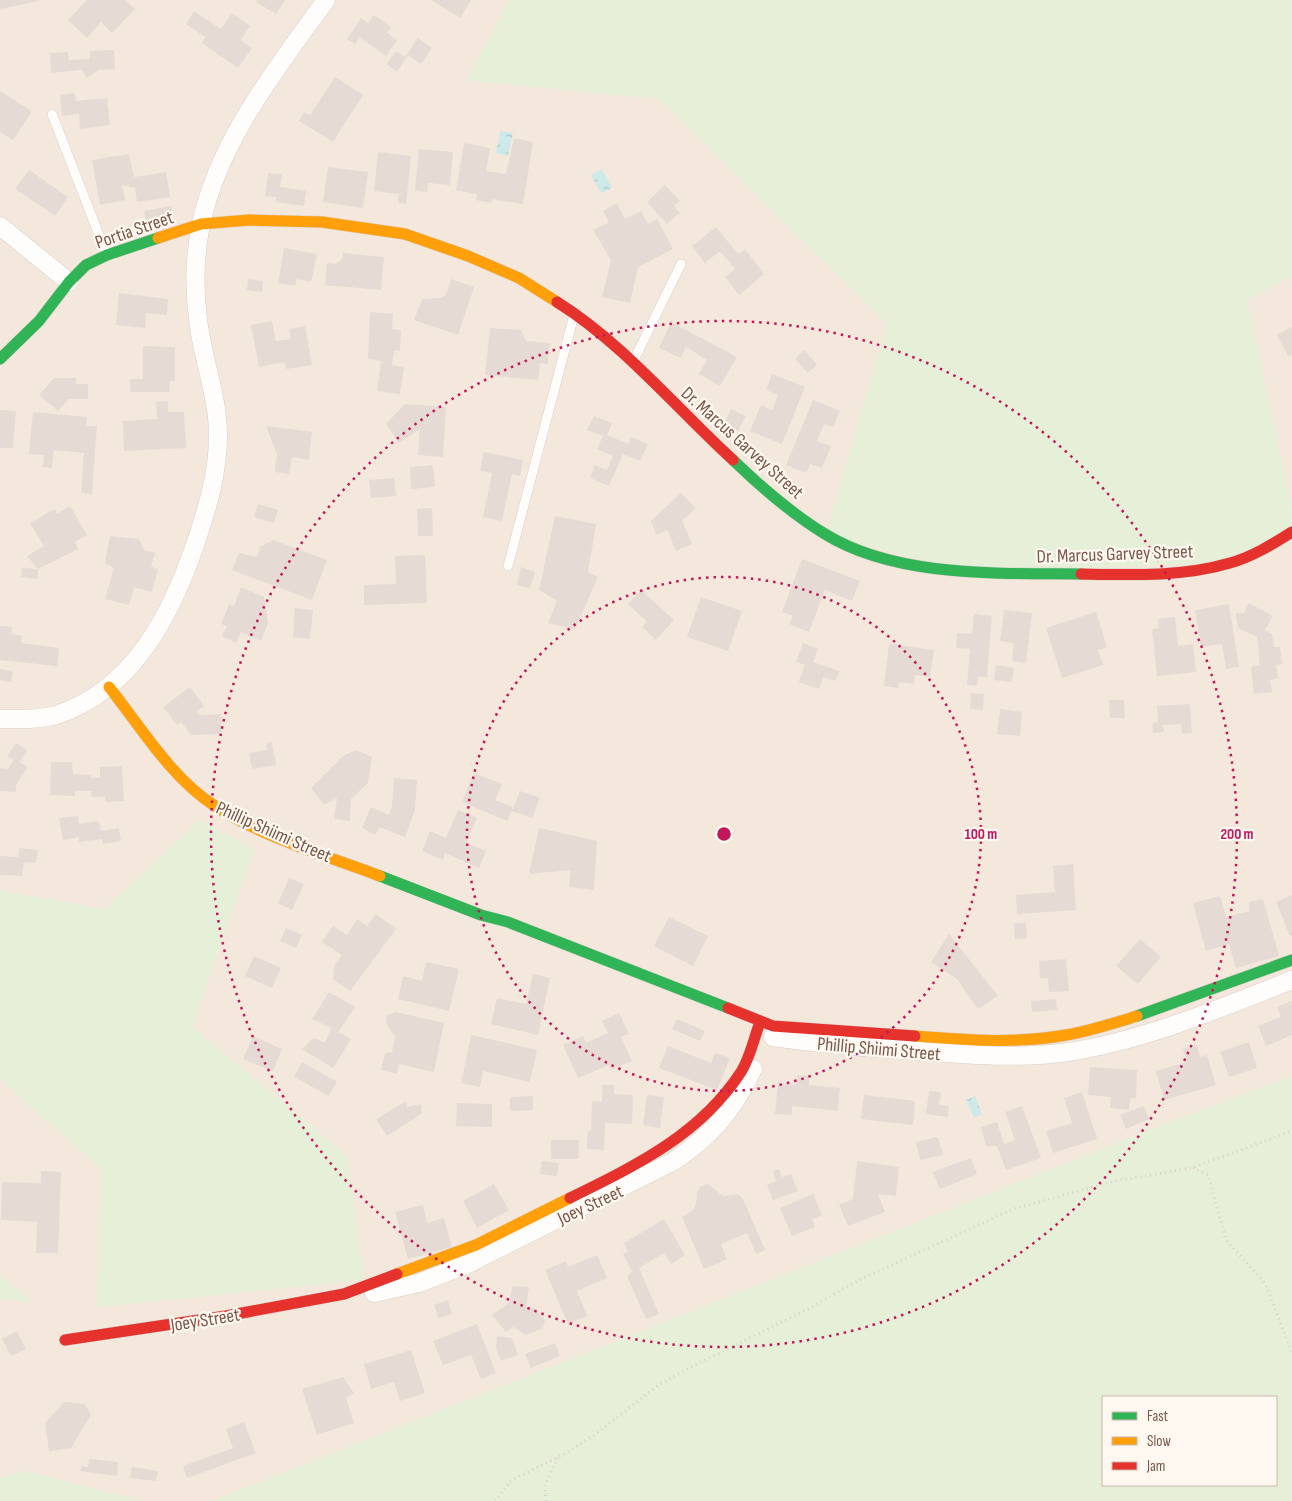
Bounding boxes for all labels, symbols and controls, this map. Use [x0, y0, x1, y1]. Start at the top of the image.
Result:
street label: Portia Street [92, 206, 177, 255]
street label: Dr. Marcus Garvey Street [676, 382, 808, 504]
street label: Dr. Marcus Garvey Street [1036, 540, 1194, 569]
street label: Phillip Shiimi Street [212, 797, 335, 868]
centre of rings [715, 825, 733, 843]
text: 100 m [965, 825, 997, 844]
text: 200 m [1220, 825, 1254, 844]
street label: Phillip Shiimi Street [816, 1033, 942, 1066]
street label: Joey Street [553, 1180, 627, 1231]
street label: Joey Street [168, 1304, 242, 1337]
legend [1102, 1396, 1277, 1486]
text: Fast [1147, 1407, 1169, 1426]
text: Slow [1147, 1432, 1171, 1451]
text: Jam [1146, 1457, 1165, 1476]

